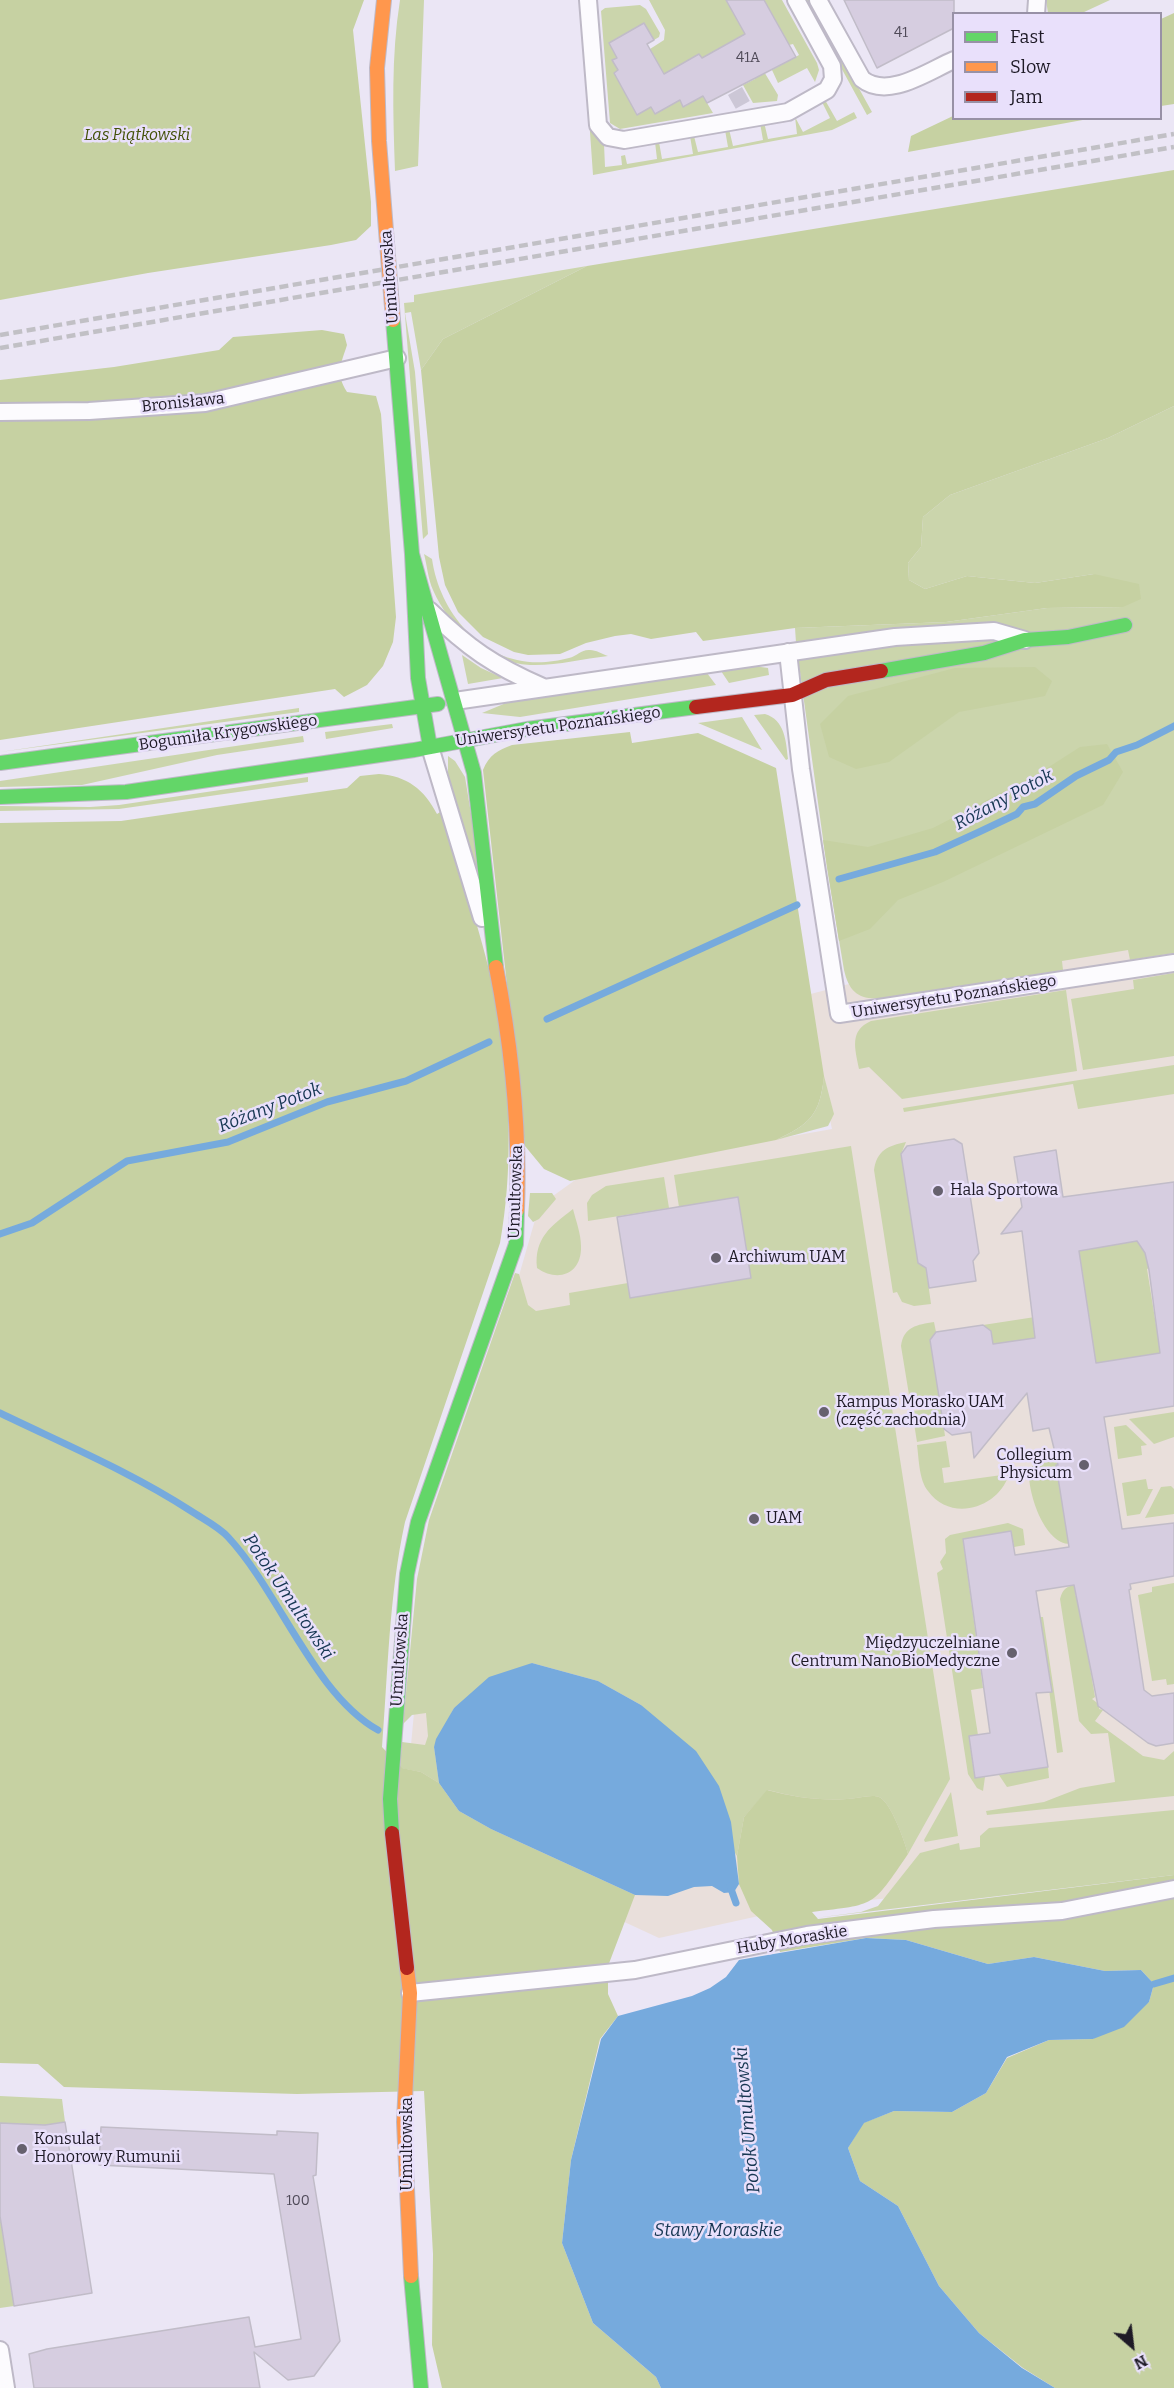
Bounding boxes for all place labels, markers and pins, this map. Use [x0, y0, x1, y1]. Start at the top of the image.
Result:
place label: Hala Sportowa [950, 1181, 1058, 1201]
marker: Hala Sportowa [931, 1184, 945, 1198]
place label: Archiwum UAM [728, 1248, 845, 1268]
marker: Archiwum UAM [709, 1251, 723, 1265]
place label: Kampus Morasko UAM (część zachodnia) [836, 1393, 1004, 1431]
marker: Kampus Morasko UAM (część zachodnia) [817, 1405, 831, 1419]
place label: Collegium Physicum [996, 1446, 1072, 1484]
marker: Collegium Physicum [1077, 1458, 1091, 1472]
place label: UAM [766, 1509, 802, 1529]
marker: UAM [747, 1512, 761, 1526]
place label: Międzyuczelniane Centrum NanoBioMedyczne [791, 1634, 1000, 1672]
marker: Międzyuczelniane Centrum NanoBioMedyczne [1005, 1646, 1019, 1660]
place label: Konsulat Honorowy Rumunii [34, 2130, 180, 2168]
marker: Konsulat Honorowy Rumunii [15, 2142, 29, 2156]

